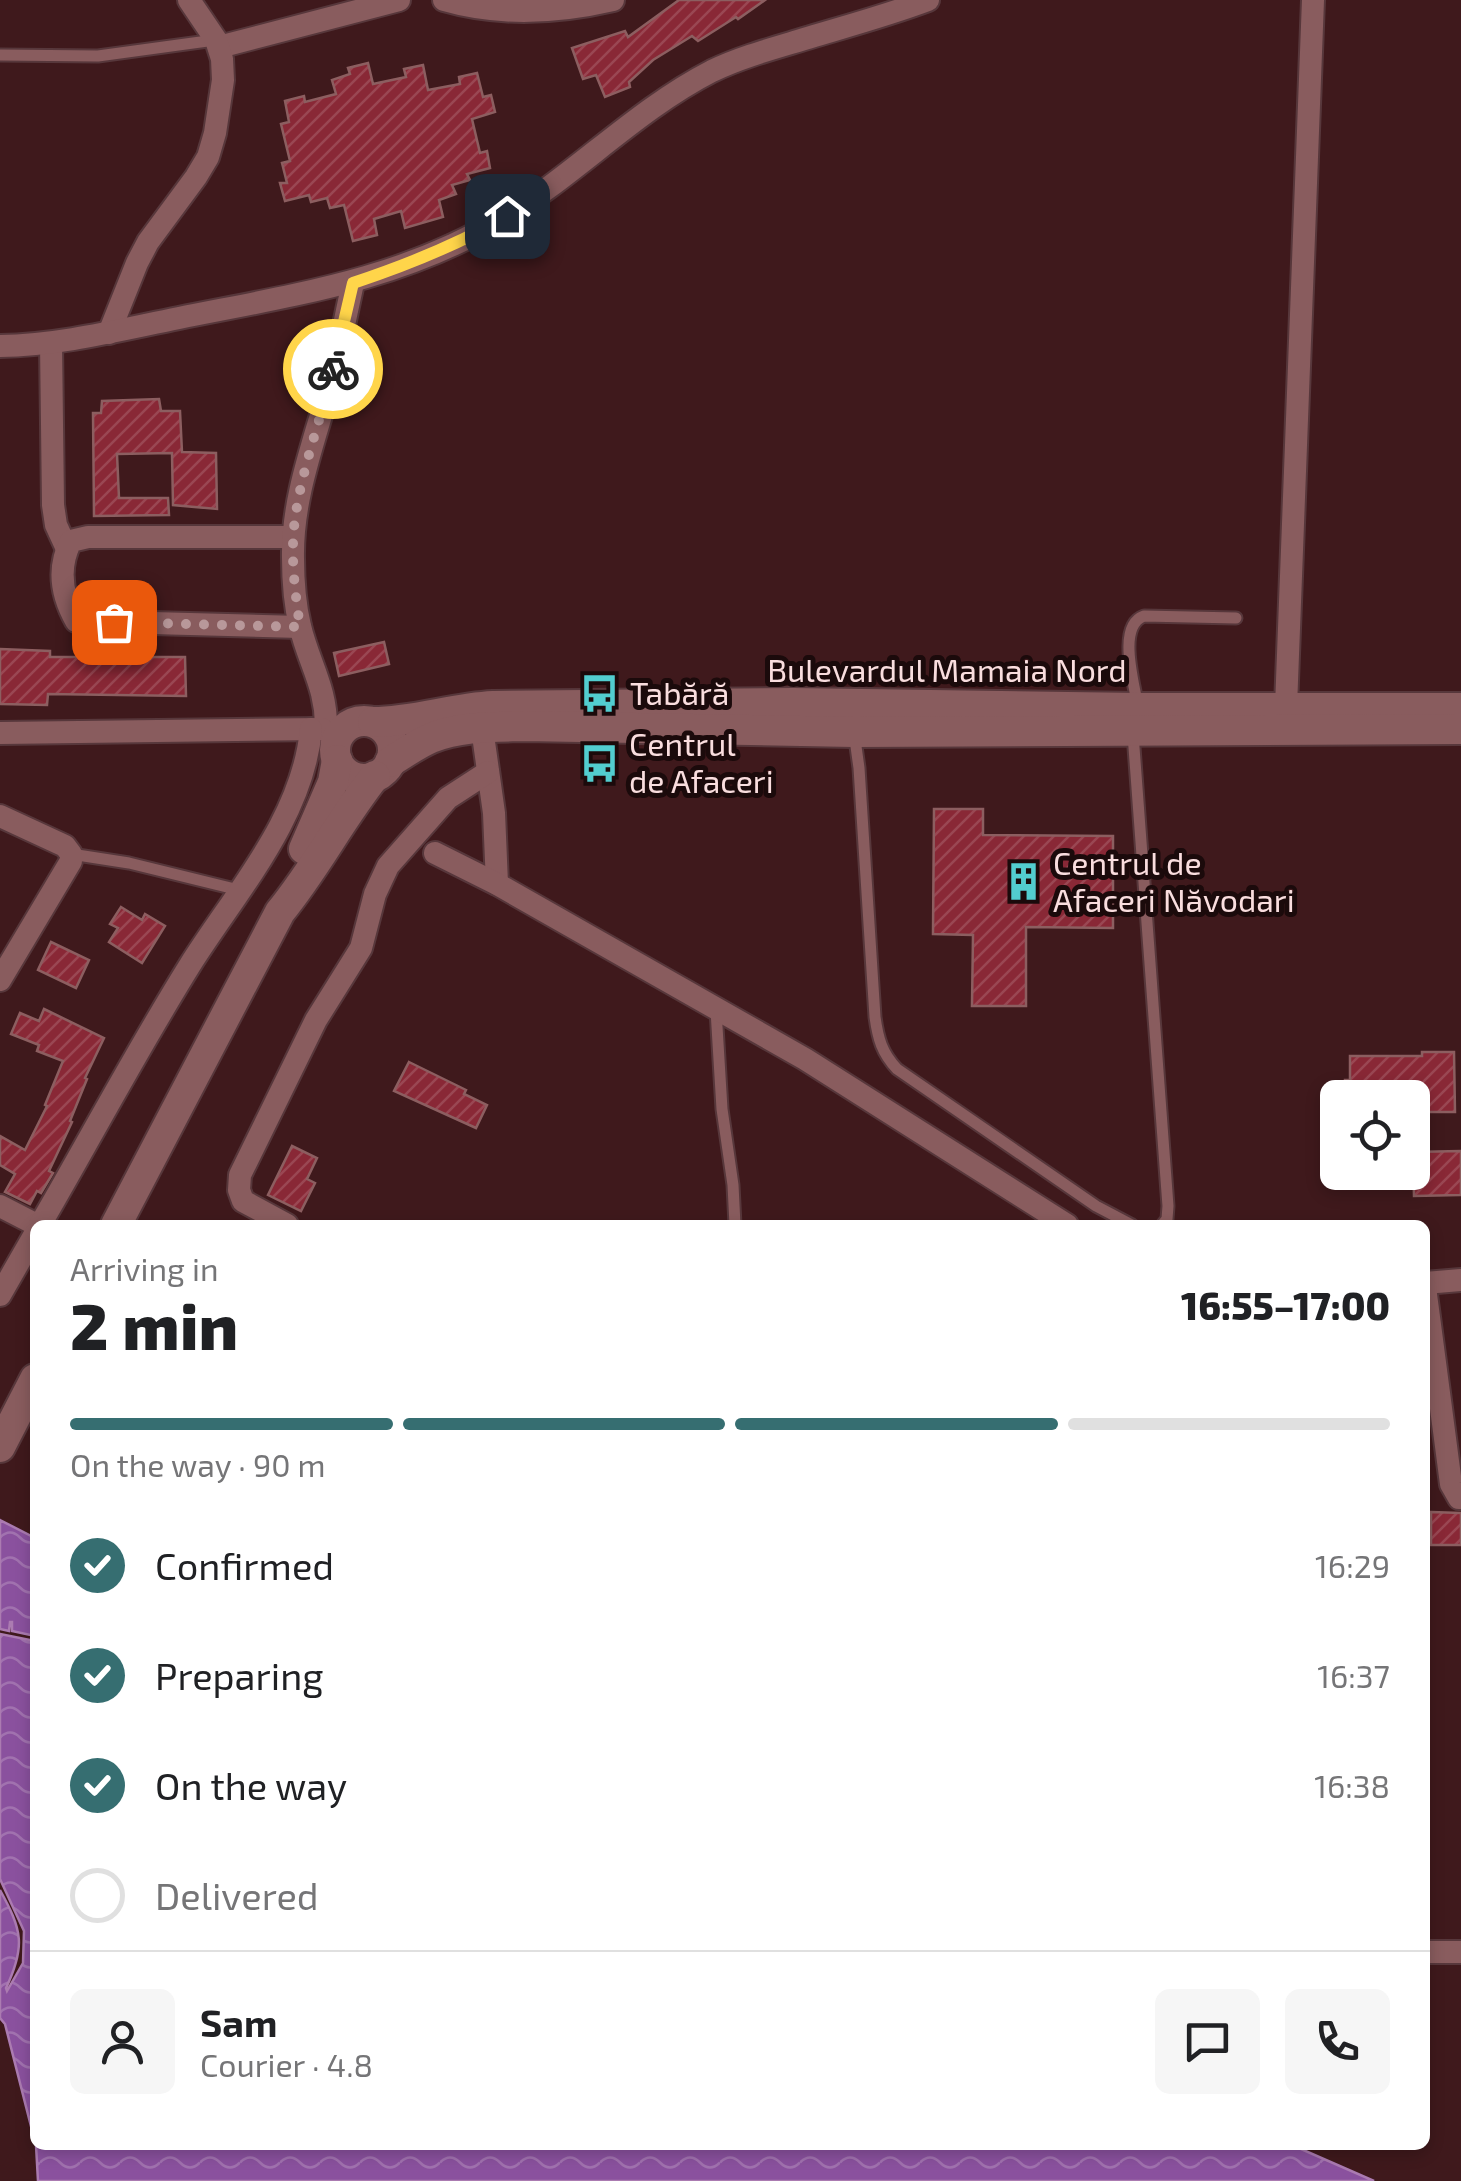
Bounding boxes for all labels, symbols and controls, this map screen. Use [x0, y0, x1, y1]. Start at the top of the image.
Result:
pin [465, 174, 550, 259]
icon: home [480, 189, 535, 244]
courier [283, 319, 383, 419]
icon: bike [306, 342, 361, 397]
pin [72, 580, 157, 665]
icon: bag [87, 595, 142, 650]
street label: Bulevardul Mamaia Nord [767, 650, 1127, 688]
bus stop icon: Tabără [579, 673, 621, 715]
place label: Tabără [630, 673, 729, 711]
place label: Centrul de Afaceri [629, 724, 774, 799]
bus stop icon: Centrul de Afaceri [578, 742, 620, 784]
place label: Centrul de Afaceri Năvodari [1053, 843, 1295, 918]
building icon: Centrul de Afaceri Năvodari [1002, 861, 1044, 903]
map controls [1320, 1080, 1430, 1190]
button: locate [1320, 1080, 1430, 1190]
text: Arriving in [70, 1249, 219, 1287]
text: 16:55–17:00 [1181, 1282, 1390, 1328]
text: 2 min [70, 1285, 238, 1363]
text: On the way · 90 m [70, 1445, 326, 1483]
icon: check [70, 1538, 125, 1593]
text: Confirmed [155, 1542, 334, 1588]
text: 16:29 [1315, 1546, 1390, 1584]
icon: check [70, 1648, 125, 1703]
text: Preparing [155, 1652, 323, 1698]
text: 16:37 [1317, 1656, 1390, 1694]
icon: check [70, 1758, 125, 1813]
text: On the way [155, 1762, 347, 1808]
text: 16:38 [1314, 1766, 1390, 1804]
text: Delivered [155, 1872, 319, 1918]
button: person [70, 1989, 175, 2094]
button: chat [1155, 1989, 1260, 2094]
button: phone [1285, 1989, 1390, 2094]
text: Sam [200, 1999, 277, 2045]
text: Courier · 4.8 [200, 2045, 373, 2083]

